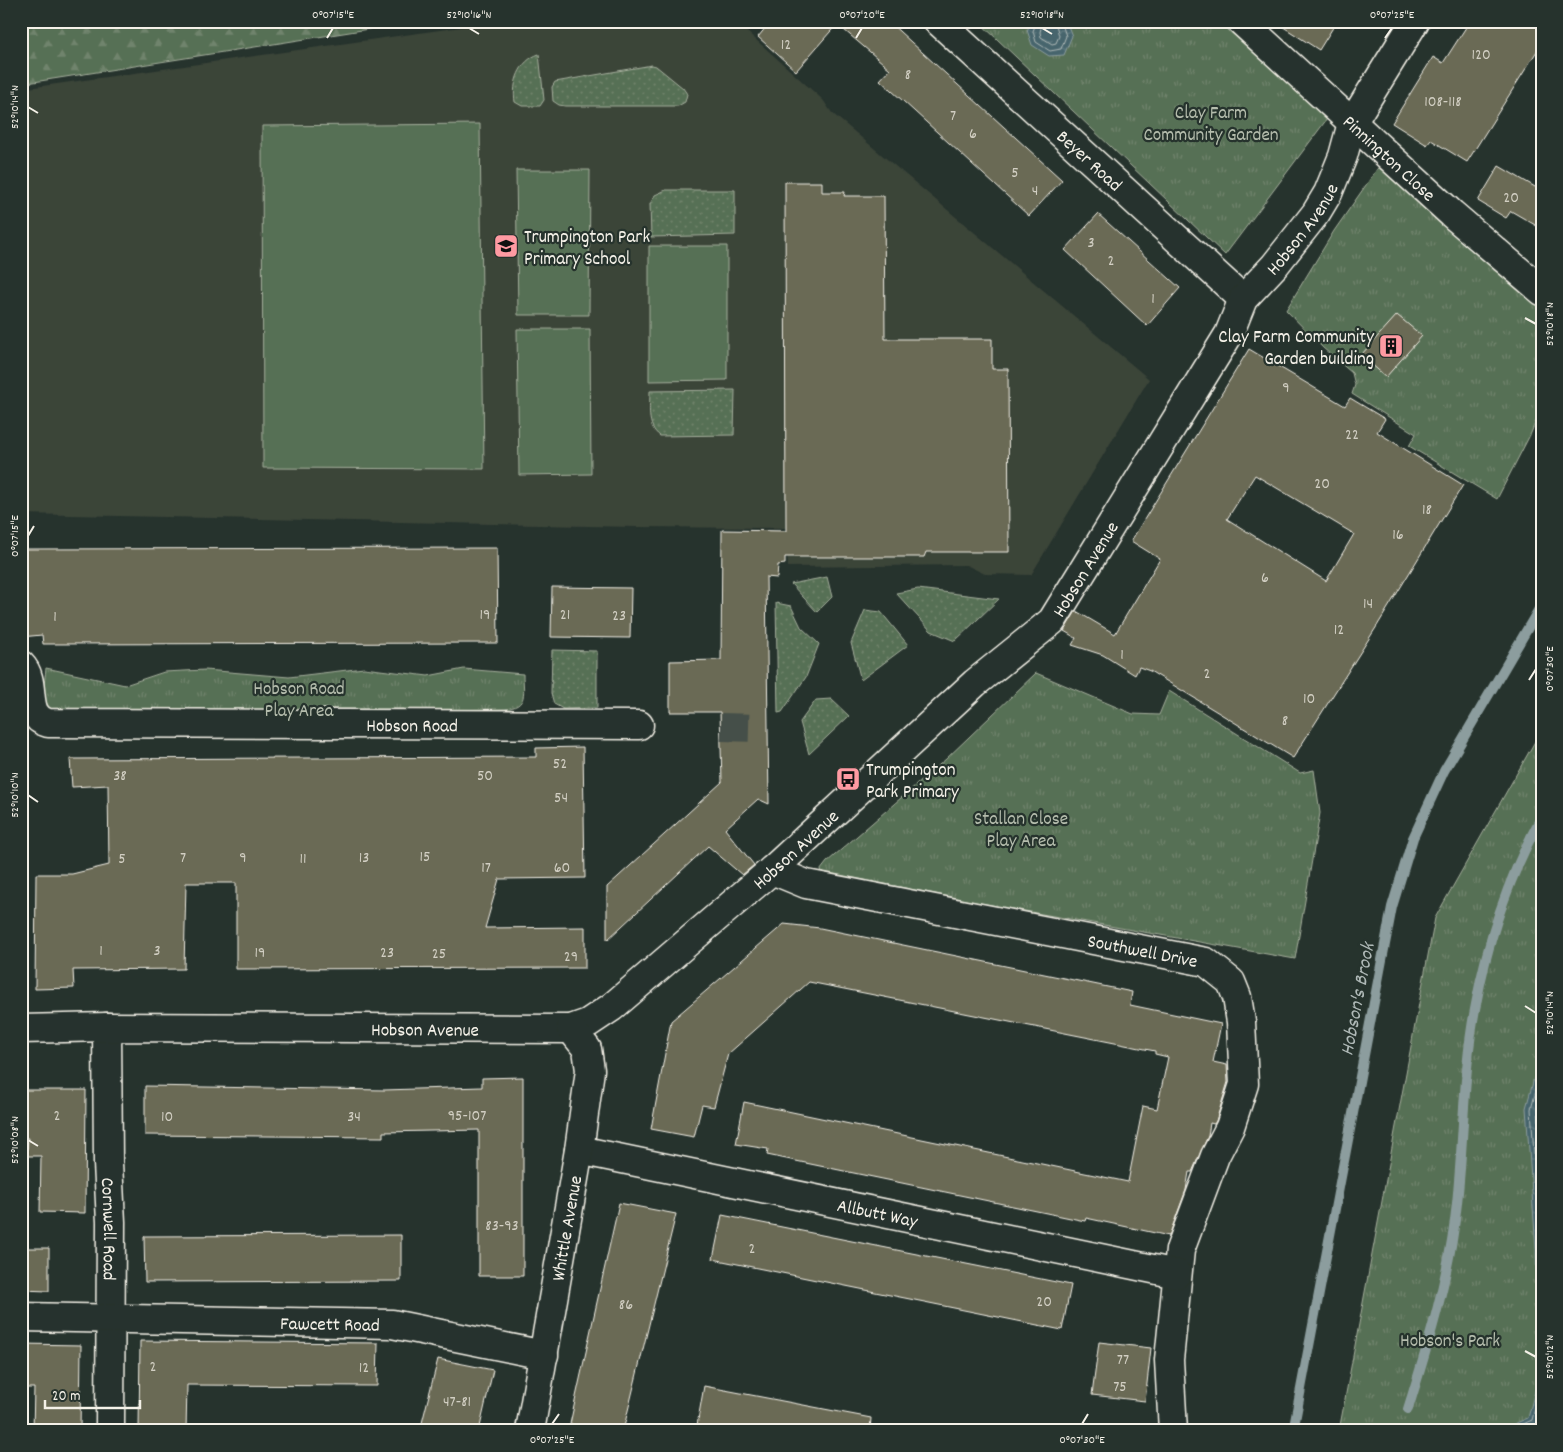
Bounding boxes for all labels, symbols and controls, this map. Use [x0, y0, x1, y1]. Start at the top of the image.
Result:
text: 0°07'15"E [312, 7, 354, 24]
text: 52°10'16"N [447, 7, 492, 24]
text: 0°07'20"E [839, 7, 885, 24]
text: 52°10'18"N [1020, 7, 1064, 24]
text: 0°07'25"E [1370, 7, 1415, 24]
house number: 12 [781, 34, 791, 57]
house number: 120 [1471, 44, 1491, 67]
house number: 8 [905, 64, 911, 87]
text: 52°10'14"N [7, 85, 24, 129]
house number: 108-118 [1424, 91, 1462, 114]
park label: Clay Farm Community Garden [1143, 101, 1279, 150]
house number: 7 [950, 105, 956, 128]
street label: Pinnington Close [1335, 110, 1440, 210]
house number: 6 [969, 123, 977, 146]
street label: Beyer Road [1049, 125, 1127, 199]
house number: 5 [1011, 162, 1019, 185]
house number: 4 [1032, 180, 1038, 203]
street label: Hobson Avenue [1262, 180, 1347, 283]
house number: 20 [1503, 187, 1519, 210]
place label: Trumpington Park Primary School [524, 225, 650, 274]
house number: 3 [1087, 232, 1095, 255]
school or university icon: Trumpington Park Primary School [493, 233, 519, 259]
house number: 2 [1108, 250, 1115, 273]
house number: 1 [1151, 288, 1155, 311]
text: 52°10'18"N [1542, 302, 1559, 346]
place label: Clay Farm Community Garden building [1218, 325, 1374, 374]
building icon: Clay Farm Community Garden building [1378, 333, 1404, 359]
house number: 9 [1282, 377, 1290, 400]
house number: 22 [1345, 424, 1359, 447]
house number: 20 [1314, 473, 1330, 496]
house number: 18 [1422, 499, 1432, 522]
text: 0°07'15"E [7, 515, 24, 557]
street label: Hobson Avenue [1047, 517, 1127, 623]
house number: 16 [1392, 524, 1404, 547]
house number: 6 [1261, 567, 1269, 590]
house number: 14 [1363, 593, 1373, 616]
house number: 19 [480, 604, 490, 627]
house number: 21 [560, 604, 570, 627]
house number: 23 [612, 605, 626, 628]
house number: 1 [53, 606, 57, 629]
house number: 12 [1334, 619, 1344, 642]
house number: 1 [1120, 644, 1124, 667]
text: 0°07'30"E [1542, 646, 1559, 692]
house number: 2 [1204, 663, 1211, 686]
park label: Hobson Road Play Area [253, 677, 345, 726]
house number: 10 [1303, 688, 1315, 711]
house number: 8 [1282, 710, 1288, 733]
street label: Hobson Road [366, 714, 458, 741]
house number: 52 [553, 753, 567, 776]
place label: Trumpington Park Primary [866, 758, 959, 807]
house number: 38 [113, 765, 127, 788]
house number: 50 [477, 765, 493, 788]
bus stop icon: Trumpington Park Primary [835, 766, 861, 792]
text: 52°10'10"N [7, 772, 24, 818]
house number: 54 [554, 787, 568, 810]
street label: Hobson Avenue [748, 805, 846, 898]
park label: Stallan Close Play Area [974, 807, 1068, 856]
house number: 15 [420, 846, 430, 869]
house number: 7 [180, 847, 186, 870]
house number: 9 [239, 847, 247, 870]
house number: 13 [359, 847, 369, 870]
house number: 5 [118, 848, 126, 871]
house number: 11 [299, 848, 307, 871]
house number: 17 [481, 857, 491, 880]
house number: 60 [554, 857, 570, 880]
street label: Southwell Drive [1085, 929, 1200, 977]
water label: Hobson's Brook [1334, 939, 1384, 1058]
house number: 1 [99, 940, 103, 963]
house number: 3 [153, 940, 161, 963]
house number: 19 [255, 942, 265, 965]
house number: 23 [380, 942, 394, 965]
house number: 25 [432, 943, 446, 966]
house number: 29 [564, 946, 578, 969]
text: 52°10'14"N [1542, 991, 1559, 1035]
street label: Hobson Avenue [371, 1018, 479, 1046]
house number: 2 [54, 1105, 61, 1128]
house number: 95-107 [448, 1105, 486, 1128]
house number: 10 [161, 1106, 173, 1129]
house number: 34 [347, 1106, 361, 1129]
text: 52°10'08"N [7, 1116, 24, 1164]
street label: Whittle Avenue [546, 1174, 591, 1283]
street label: Cornwell Road [92, 1177, 121, 1281]
street label: Allbutt Way [834, 1194, 920, 1237]
house number: 83-93 [485, 1215, 519, 1238]
house number: 2 [749, 1238, 756, 1261]
house number: 20 [1036, 1291, 1052, 1314]
house number: 86 [619, 1294, 633, 1317]
street label: Fawcett Road [280, 1312, 380, 1341]
park label: Hobson's Park [1400, 1329, 1500, 1356]
text: 52°10'12"N [1542, 1335, 1559, 1379]
house number: 77 [1117, 1349, 1129, 1372]
house number: 2 [150, 1356, 157, 1379]
house number: 12 [359, 1357, 369, 1380]
house number: 75 [1113, 1376, 1127, 1399]
scale bar [45, 1377, 140, 1409]
text: 20 m [52, 1386, 80, 1408]
house number: 47-81 [443, 1391, 471, 1414]
text: 0°07'25"E [530, 1432, 575, 1449]
text: 0°07'30"E [1059, 1432, 1105, 1449]

